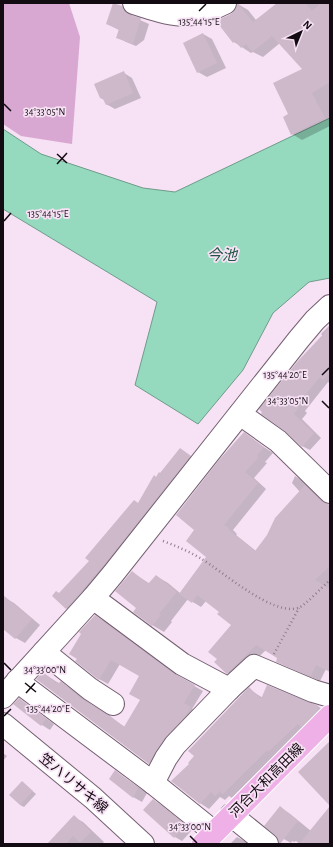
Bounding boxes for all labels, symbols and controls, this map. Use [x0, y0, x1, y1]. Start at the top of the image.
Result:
north arrow [281, 12, 321, 52]
text: 135°44'15"E [178, 17, 220, 27]
text: N [301, 18, 314, 32]
text: 34°33'05"N [25, 107, 65, 117]
text: 135°44'15"E [27, 209, 69, 219]
water label: 今池 [207, 247, 239, 263]
text: 135°44'20"E [263, 370, 307, 380]
text: 34°33'05"N [268, 396, 308, 406]
text: 34°33'00"N [24, 665, 66, 675]
text: 135°44'20"E [26, 704, 70, 714]
street label: 河合大和高田線 [226, 740, 306, 820]
street label: 笠ハリサキ線 [37, 751, 111, 816]
text: 34°33'00"N [169, 822, 211, 832]

